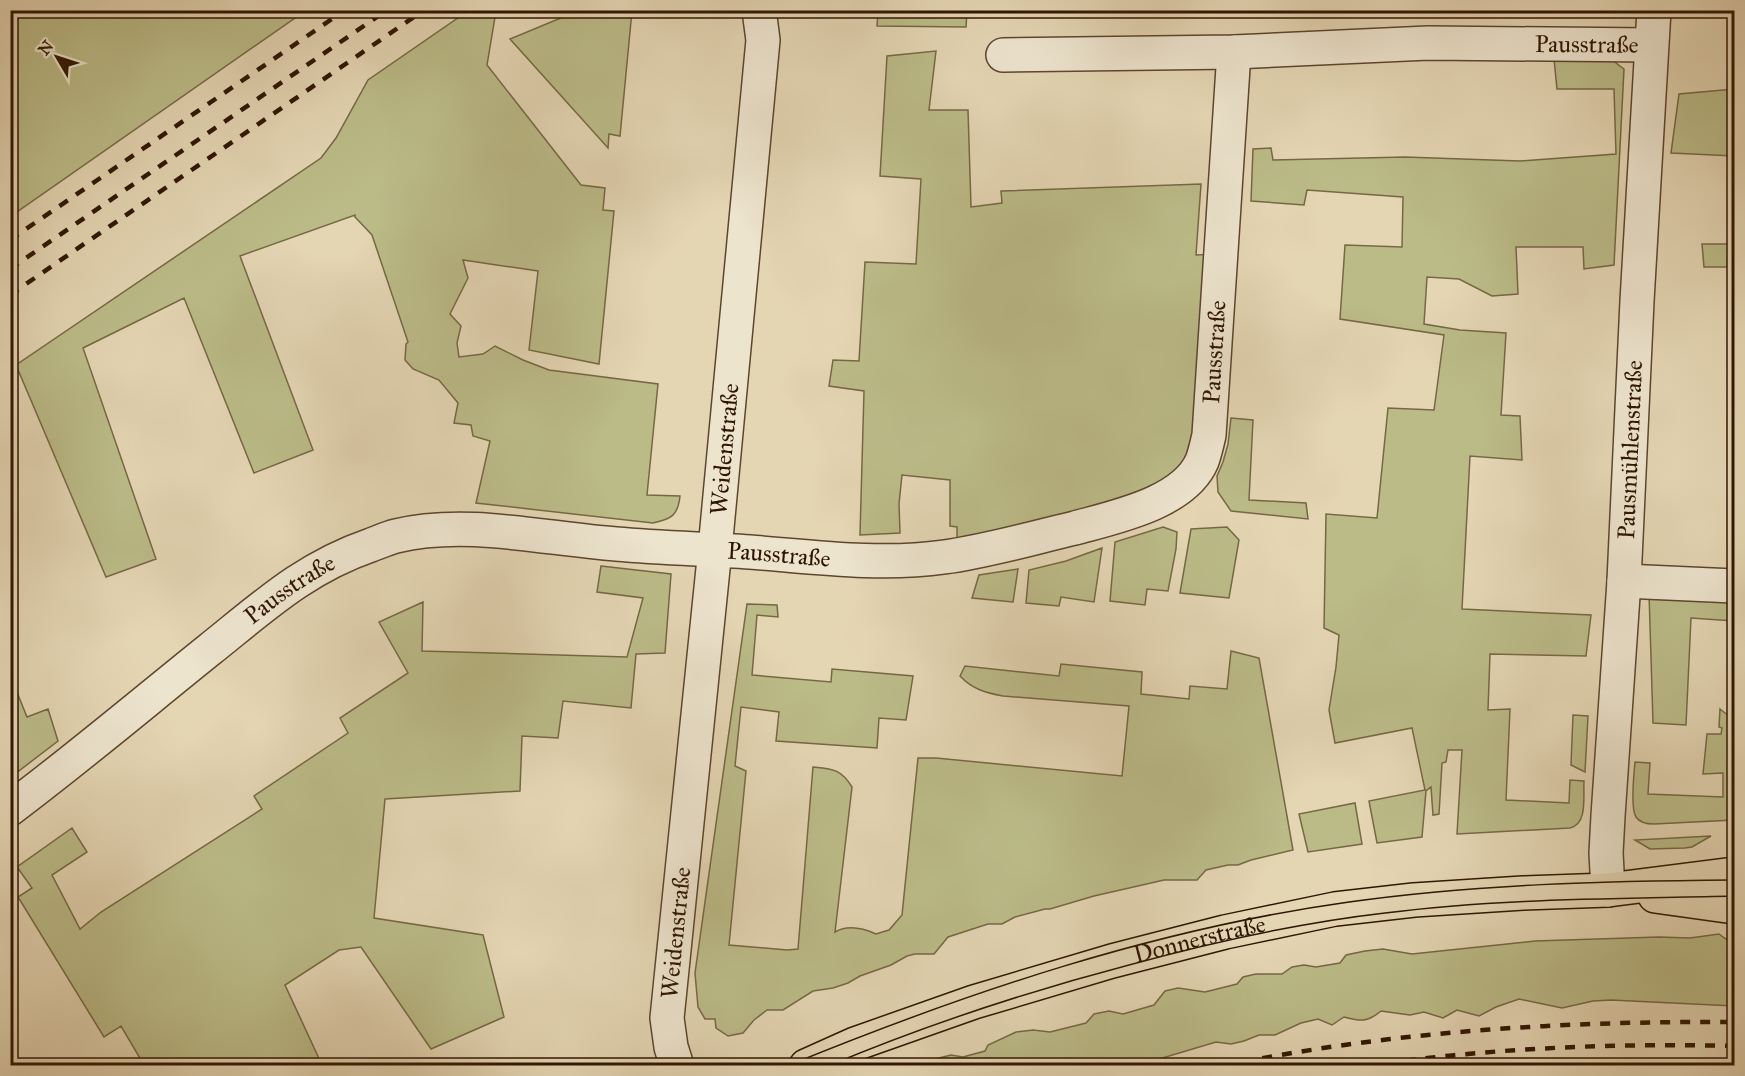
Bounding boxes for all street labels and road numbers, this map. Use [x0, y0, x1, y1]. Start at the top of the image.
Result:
street label: Pausstraße [1535, 29, 1639, 60]
street label: Pausstraße [1196, 299, 1233, 405]
street label: Pausmühlenstraße [1611, 359, 1649, 540]
street label: Weidenstraße [703, 382, 746, 516]
street label: Pausstraße [726, 536, 832, 574]
street label: Pausstraße [238, 548, 340, 631]
street label: Weidenstraße [654, 865, 697, 1000]
street label: Donnerstraße [1130, 909, 1268, 970]

